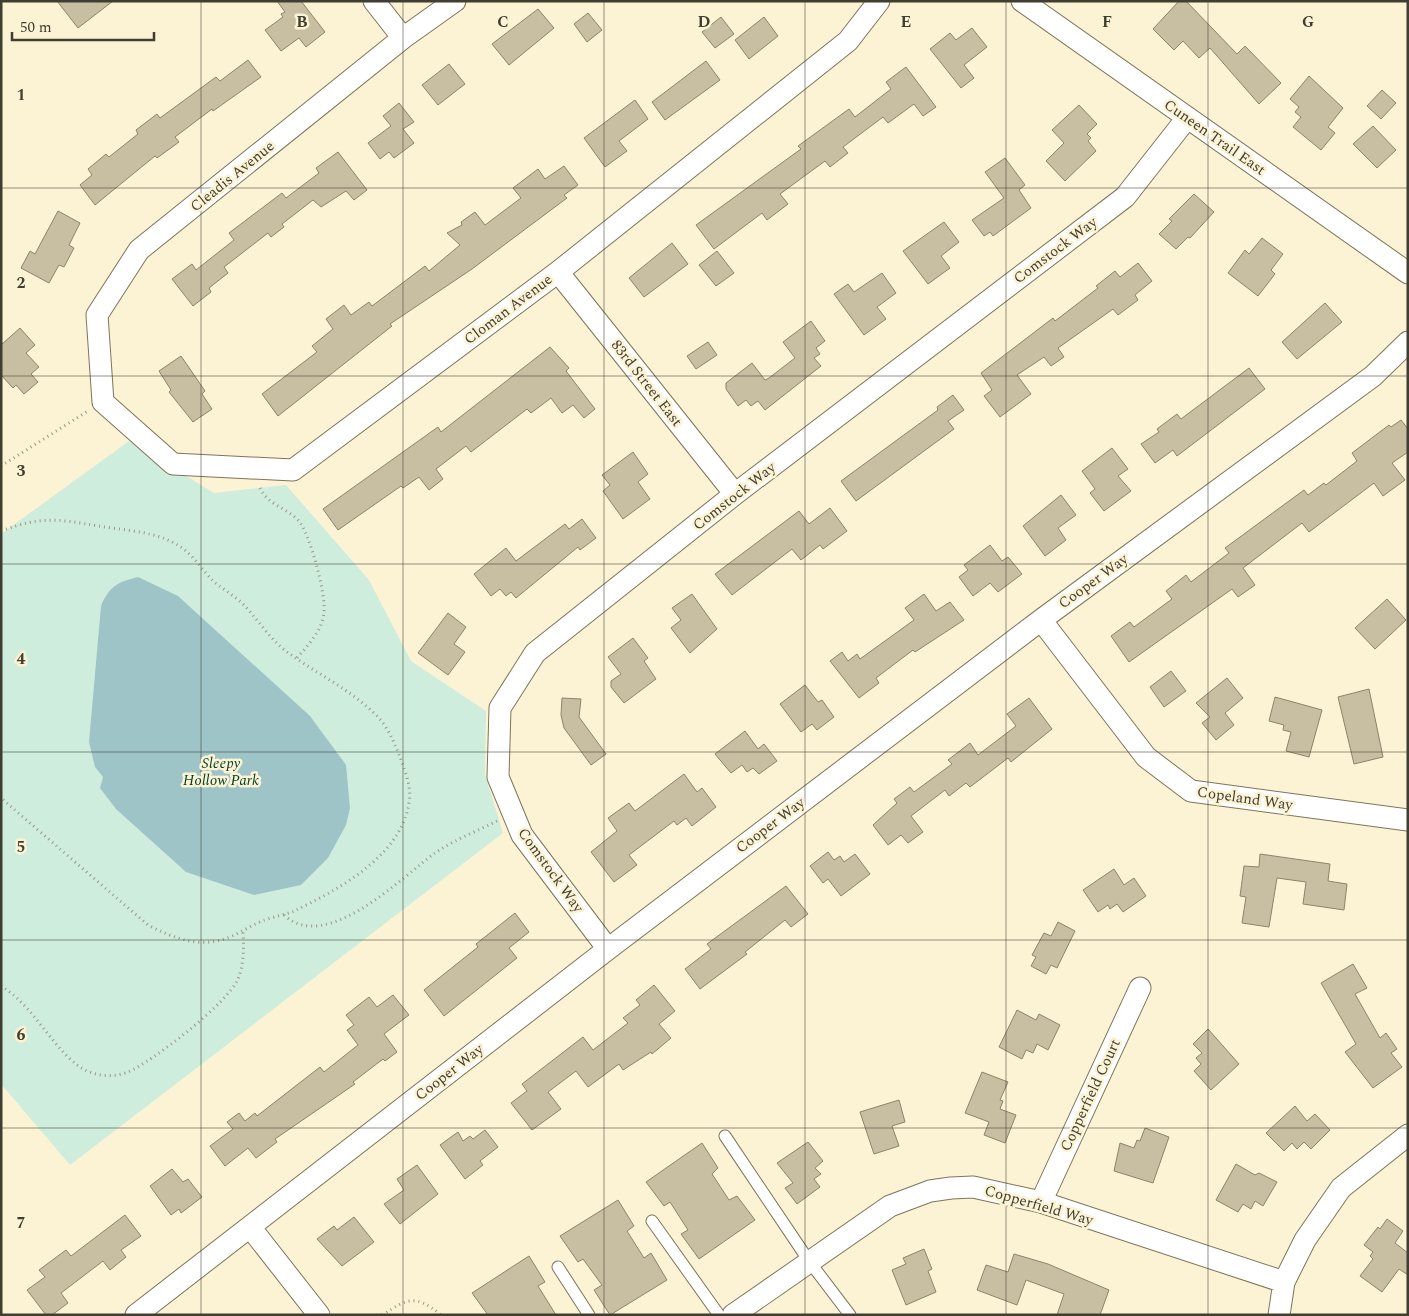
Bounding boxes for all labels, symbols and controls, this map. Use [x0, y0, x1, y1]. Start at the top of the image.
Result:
scale bar [12, 10, 155, 42]
text: B [296, 10, 308, 34]
text: C [497, 10, 509, 34]
text: D [698, 10, 711, 34]
text: E [901, 10, 911, 34]
text: F [1102, 10, 1112, 34]
text: G [1302, 10, 1314, 34]
text: 50 m [20, 16, 52, 39]
text: 1 [17, 83, 25, 107]
street label: Cuneen Trail East [1159, 94, 1270, 181]
street label: Cleadis Avenue [185, 135, 279, 218]
street label: Comstock Way [1008, 211, 1103, 290]
street label: Cloman Avenue [459, 268, 557, 350]
text: 2 [17, 271, 26, 295]
street label: 83rd Street East [605, 335, 688, 432]
street label: Comstock Way [688, 456, 781, 536]
text: 3 [17, 459, 26, 483]
street label: Cooper Way [1054, 548, 1134, 615]
text: 4 [17, 647, 26, 671]
park label: Sleepy Hollow Park [183, 752, 259, 792]
street label: Copeland Way [1196, 780, 1295, 817]
street label: Cooper Way [731, 791, 810, 859]
street label: Comstock Way [512, 823, 590, 918]
text: 5 [17, 835, 25, 859]
text: 6 [17, 1023, 26, 1047]
street label: Copperfield Court [1054, 1035, 1127, 1155]
street label: Cooper Way [410, 1038, 489, 1107]
street label: Copperfield Way [982, 1179, 1097, 1232]
text: 7 [17, 1211, 26, 1235]

